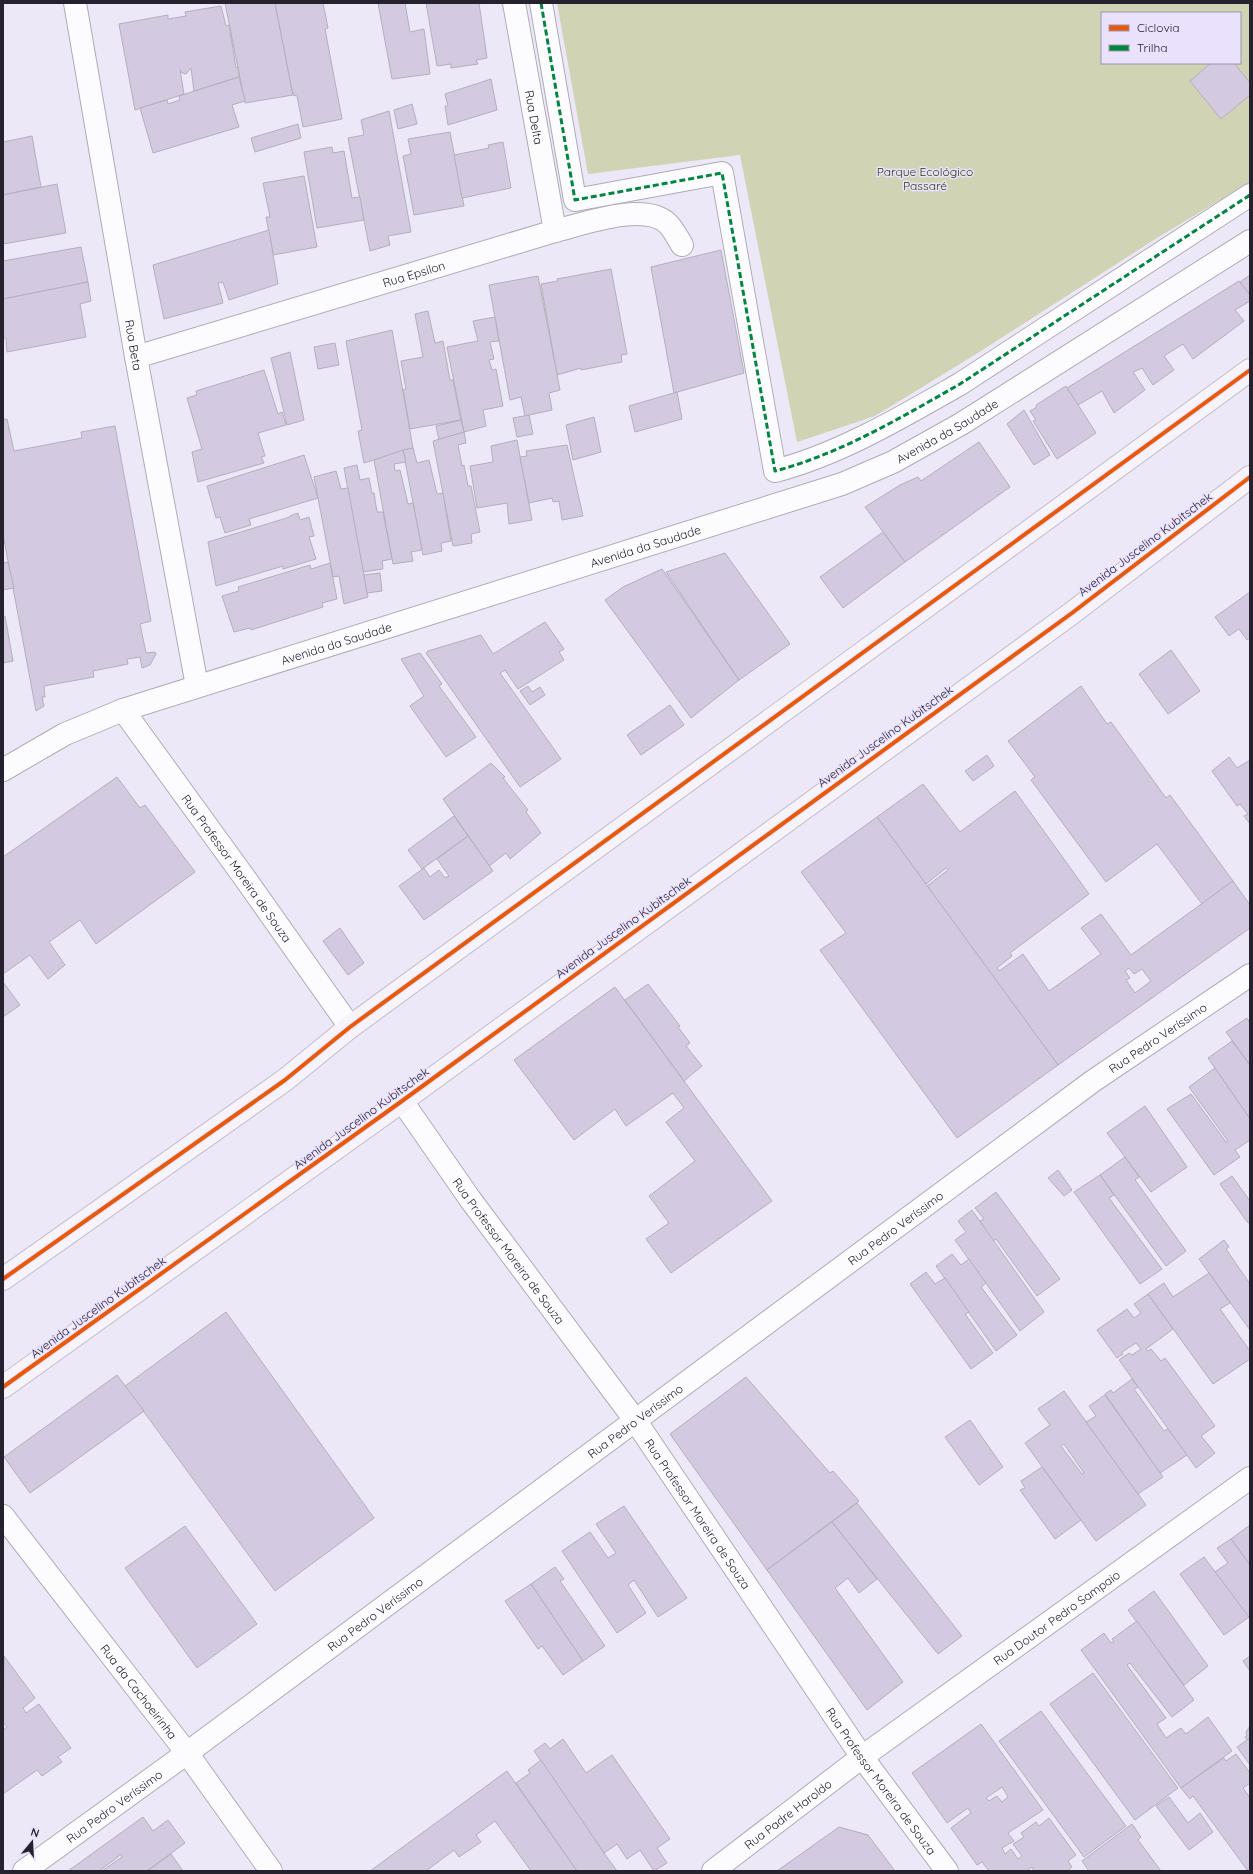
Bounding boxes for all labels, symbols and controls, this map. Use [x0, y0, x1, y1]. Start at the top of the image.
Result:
legend [1101, 12, 1241, 64]
text: Ciclovia [1137, 20, 1180, 35]
text: Trilha [1137, 40, 1168, 55]
street label: Rua Delta [522, 89, 547, 146]
park label: Parque Ecológico Passaré [877, 164, 973, 193]
street label: Rua Epsilon [381, 257, 447, 290]
street label: Rua Beta [122, 318, 146, 372]
street label: Avenida da Saudade [894, 395, 1001, 466]
street label: Avenida Juscelino Kubitschek [1075, 489, 1215, 599]
street label: Avenida da Saudade [588, 521, 703, 570]
street label: Avenida da Saudade [279, 618, 394, 667]
street label: Avenida Juscelino Kubitschek [814, 682, 956, 790]
street label: Rua Professor Moreira de Souza [179, 791, 295, 945]
street label: Avenida Juscelino Kubitschek [552, 873, 694, 981]
street label: Rua Pedro Veríssimo [1106, 999, 1209, 1076]
street label: Avenida Juscelino Kubitschek [290, 1064, 432, 1172]
street label: Rua Professor Moreira de Souza [450, 1175, 568, 1327]
street label: Rua Pedro Veríssimo [845, 1187, 946, 1268]
street label: Avenida Juscelino Kubitschek [27, 1253, 169, 1361]
street label: Rua Pedro Veríssimo [584, 1380, 686, 1461]
street label: Rua Professor Moreira de Souza [642, 1436, 754, 1592]
street label: Rua Doutor Pedro Sampaio [990, 1567, 1123, 1668]
street label: Rua Pedro Veríssimo [324, 1573, 425, 1654]
street label: Rua da Cachoeirinha [98, 1641, 181, 1742]
street label: Rua Professor Moreira de Souza [823, 1704, 940, 1857]
street label: Rua Pedro Veríssimo [63, 1766, 165, 1846]
street label: Rua Padre Haroldo [741, 1776, 834, 1852]
north arrow [12, 1822, 52, 1862]
text: N [29, 1825, 41, 1840]

